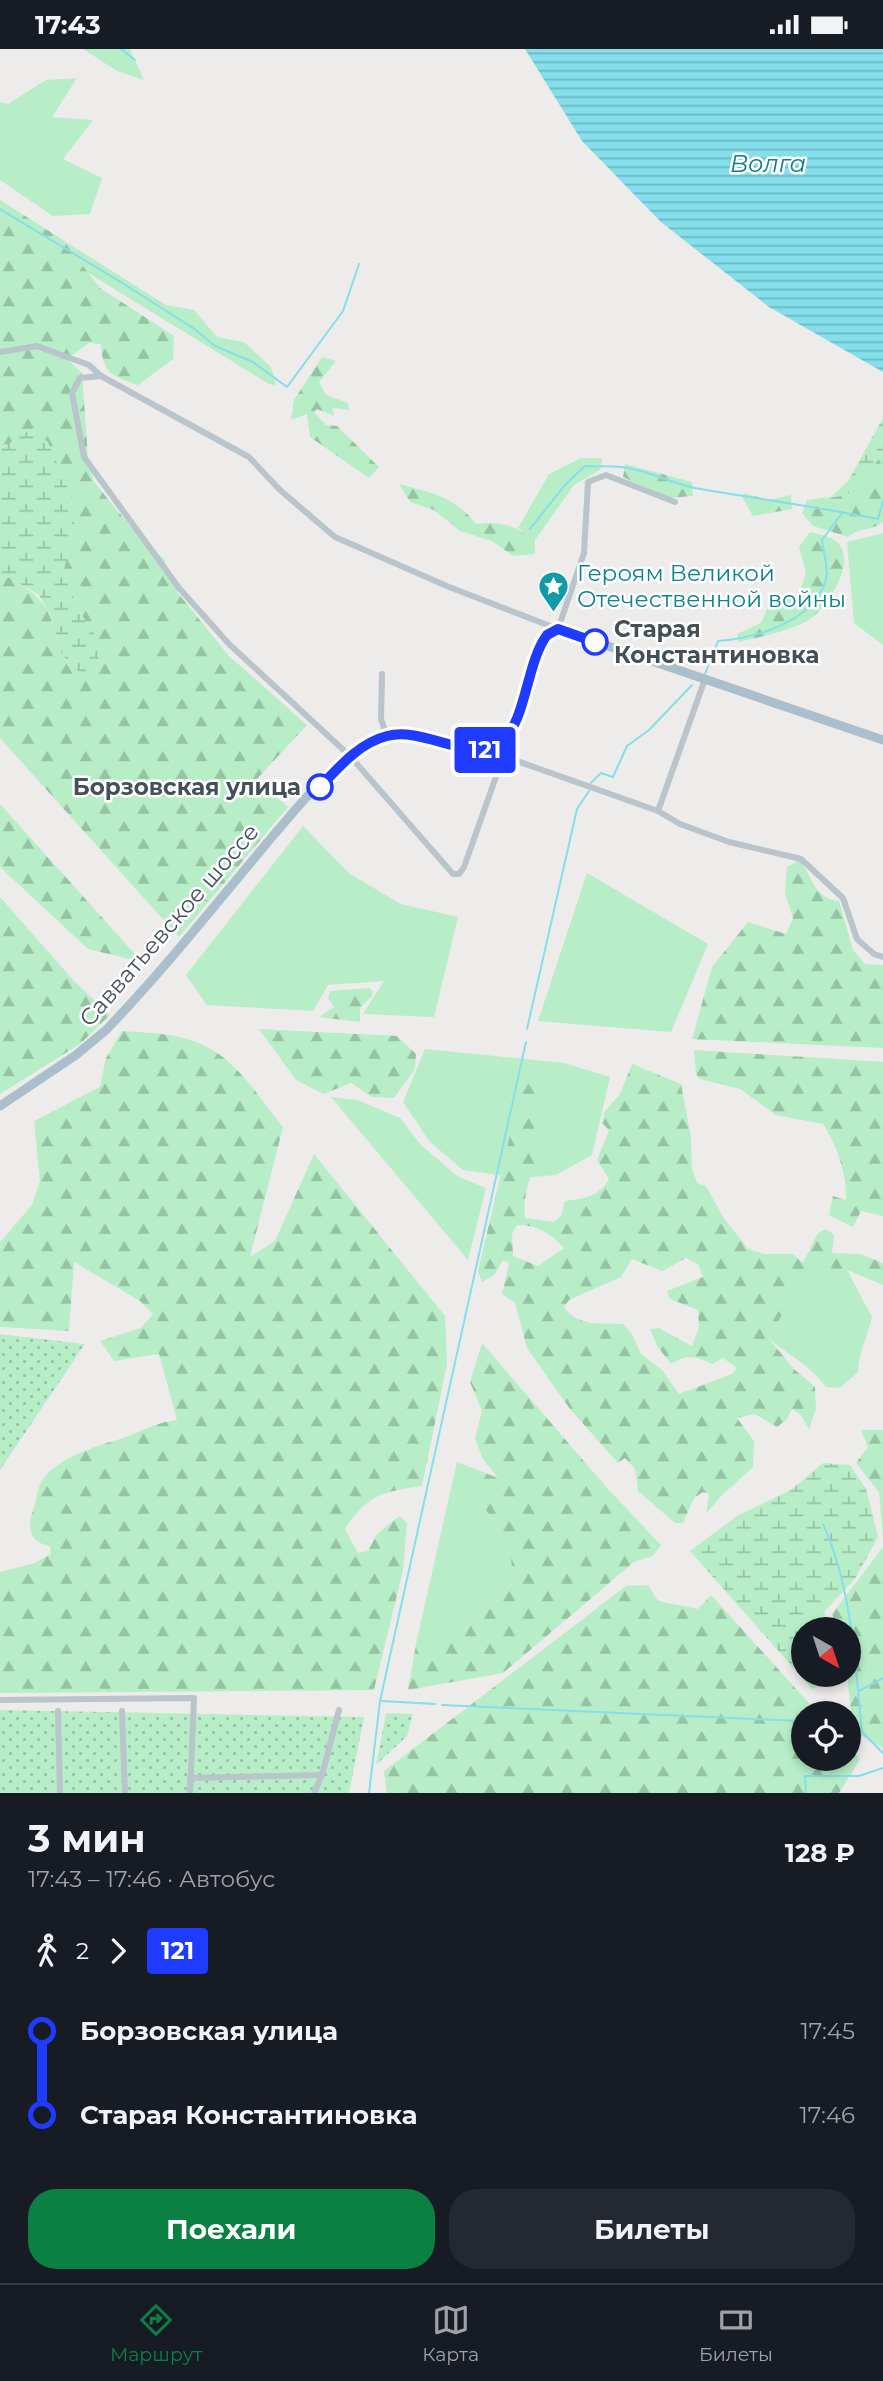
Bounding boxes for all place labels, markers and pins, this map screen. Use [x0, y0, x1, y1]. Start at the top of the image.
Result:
place label: Героям Великой Отечественной войны [577, 559, 846, 613]
place icon: Героям Великой Отечественной войны [537, 569, 571, 613]
place label: Старая Константиновка [614, 615, 819, 669]
marker: Старая Константиновка [582, 629, 608, 655]
place label: Борзовская улица [73, 773, 301, 801]
marker: Борзовская улица [307, 774, 333, 800]

